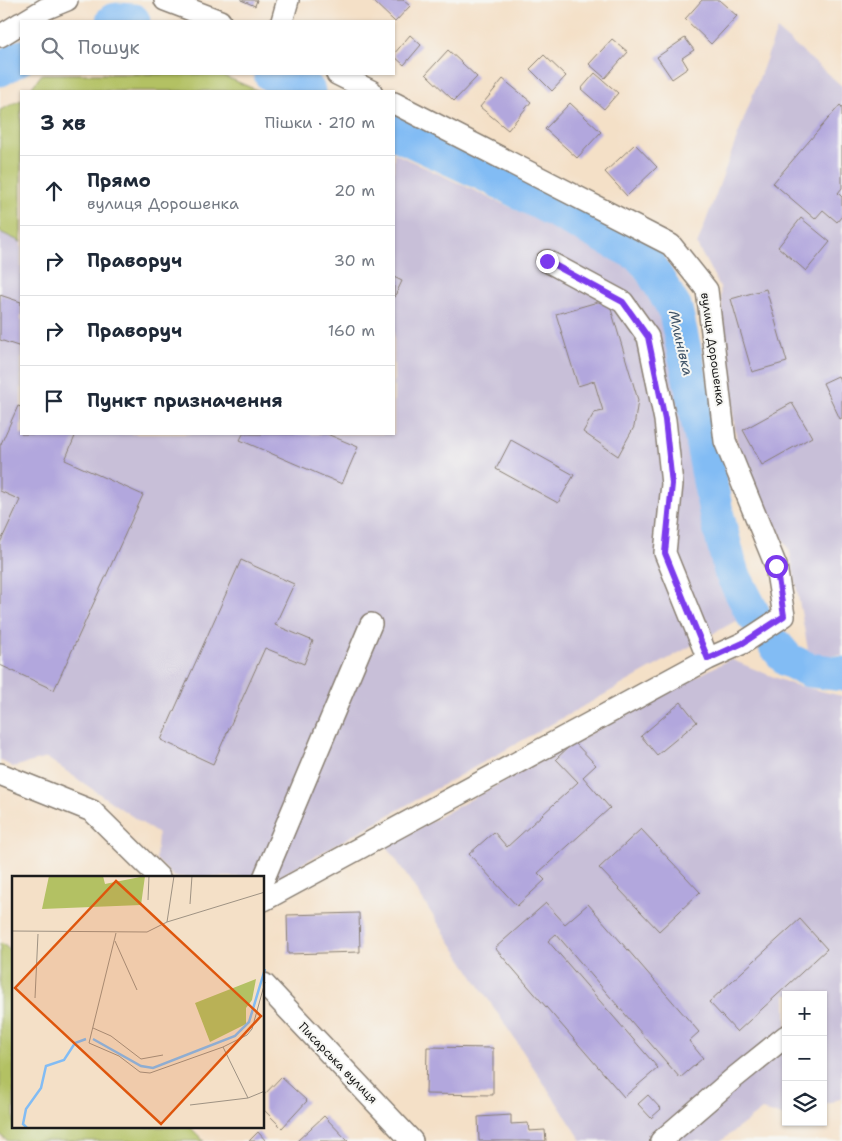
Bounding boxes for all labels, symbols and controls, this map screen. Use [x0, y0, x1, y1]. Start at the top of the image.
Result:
search box [20, 20, 395, 75]
icon: search [38, 34, 66, 62]
text: Пошук [78, 35, 140, 60]
text: 3 хв [40, 109, 86, 137]
text: Пішки · 210 m [265, 112, 375, 133]
text: Прямо [87, 168, 151, 193]
icon: ahead [40, 177, 68, 205]
text: 20 m [334, 180, 375, 201]
text: вулиця Дорошенка [87, 193, 239, 214]
icon: right [40, 247, 68, 275]
text: Праворуч [87, 248, 182, 273]
text: 30 m [334, 250, 375, 271]
route end [536, 250, 559, 273]
street label: вулиця Дорошенка [697, 291, 729, 407]
water label: Млинівка [665, 309, 697, 377]
icon: right [40, 317, 68, 345]
text: Праворуч [87, 318, 182, 343]
text: 160 m [328, 320, 375, 341]
icon: arrive [40, 387, 68, 415]
text: Пункт призначення [87, 388, 283, 413]
route start [765, 555, 788, 578]
inset map [12, 876, 265, 1128]
map controls [782, 991, 827, 1126]
button: + [782, 991, 827, 1036]
street label: Писарська вулиця [295, 1019, 381, 1107]
button: − [782, 1036, 827, 1081]
button: layers [782, 1081, 827, 1126]

